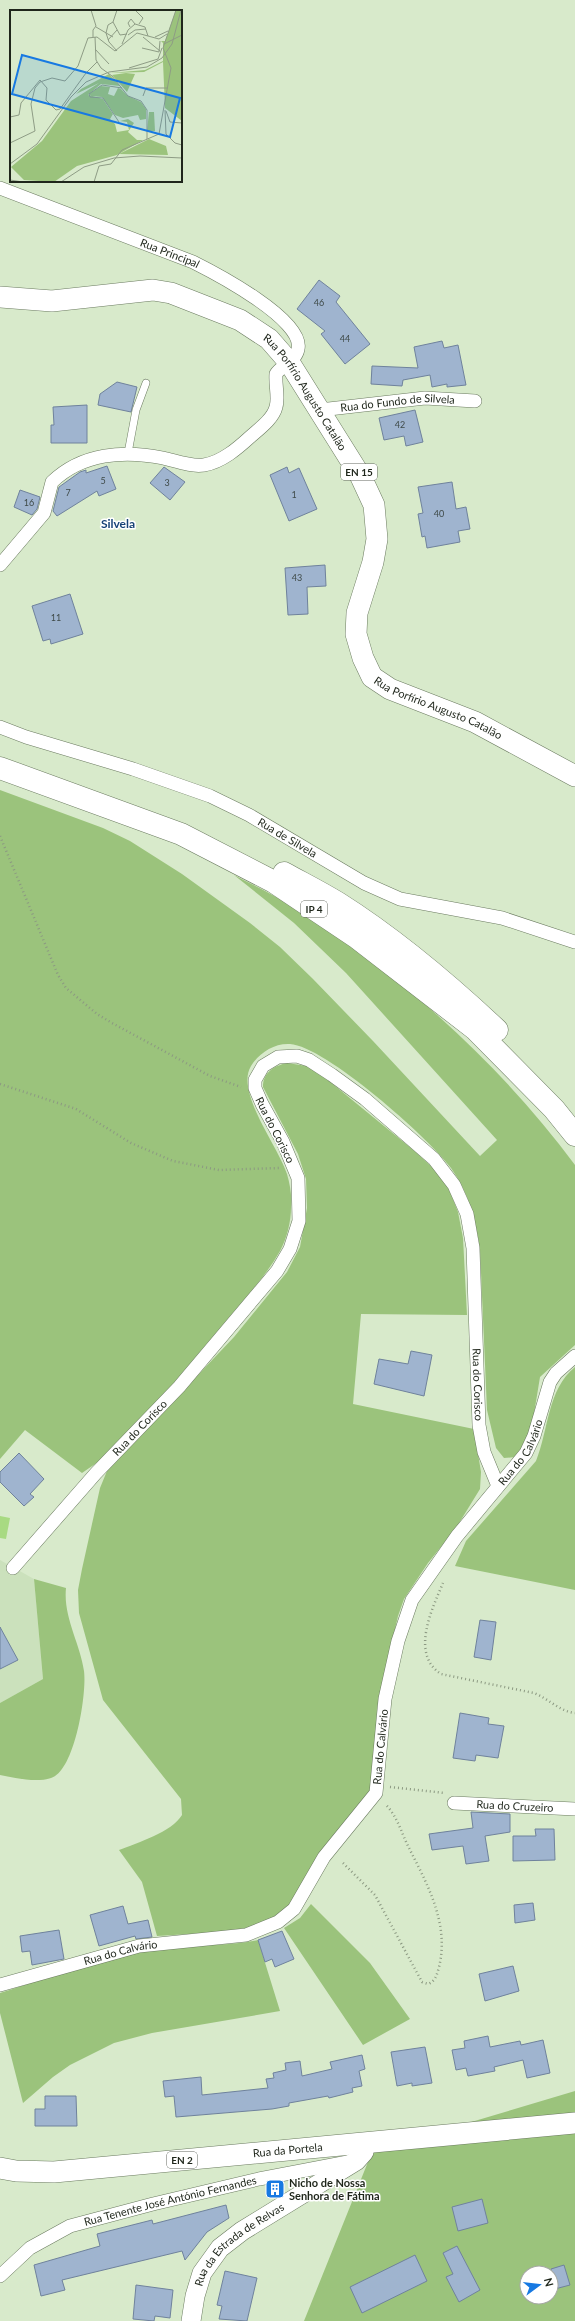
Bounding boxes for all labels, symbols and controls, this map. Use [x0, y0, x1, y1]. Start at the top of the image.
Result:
inset map [10, 10, 182, 182]
street label: Rua Principal [139, 235, 202, 270]
house number: 46 [314, 297, 324, 308]
street label: Rua Porfírio Augusto Catalão [261, 330, 350, 453]
house number: 44 [340, 333, 350, 344]
street label: Rua do Fundo de Silvela [340, 391, 455, 414]
house number: 42 [395, 419, 405, 430]
road number: EN 15 [341, 464, 377, 480]
house number: 5 [100, 475, 106, 486]
house number: 3 [164, 477, 170, 488]
house number: 7 [65, 487, 71, 498]
house number: 1 [291, 489, 297, 500]
house number: 16 [24, 497, 34, 508]
house number: 40 [434, 508, 444, 519]
district label: Silvela [101, 516, 135, 531]
house number: 43 [292, 572, 302, 583]
house number: 11 [51, 612, 61, 623]
street label: Rua Porfírio Augusto Catalão [372, 673, 505, 741]
street label: Rua de Silvela [256, 815, 319, 860]
road number: IP 4 [301, 901, 327, 917]
street label: Rua do Corisco [253, 1094, 298, 1165]
street label: Rua do Corisco [470, 1348, 486, 1421]
street label: Rua do Corisco [109, 1397, 169, 1458]
street label: Rua do Calvário [495, 1418, 545, 1487]
street label: Rua do Calvário [370, 1708, 390, 1785]
street label: Rua do Cruzeiro [476, 1797, 554, 1814]
street label: Rua do Calvário [82, 1937, 158, 1967]
street label: Rua da Portela [252, 2140, 323, 2159]
road number: EN 2 [167, 2152, 197, 2168]
street label: Rua Tenente José António Fernandes [82, 2173, 258, 2228]
place label: Nicho de Nossa Senhora de Fátima [289, 2176, 380, 2202]
building icon: Nicho de Nossa Senhora de Fátima [264, 2178, 286, 2200]
street label: Rua da Estrada de Relvas [191, 2200, 286, 2288]
north arrow [519, 2265, 559, 2305]
text: N [542, 2277, 557, 2288]

